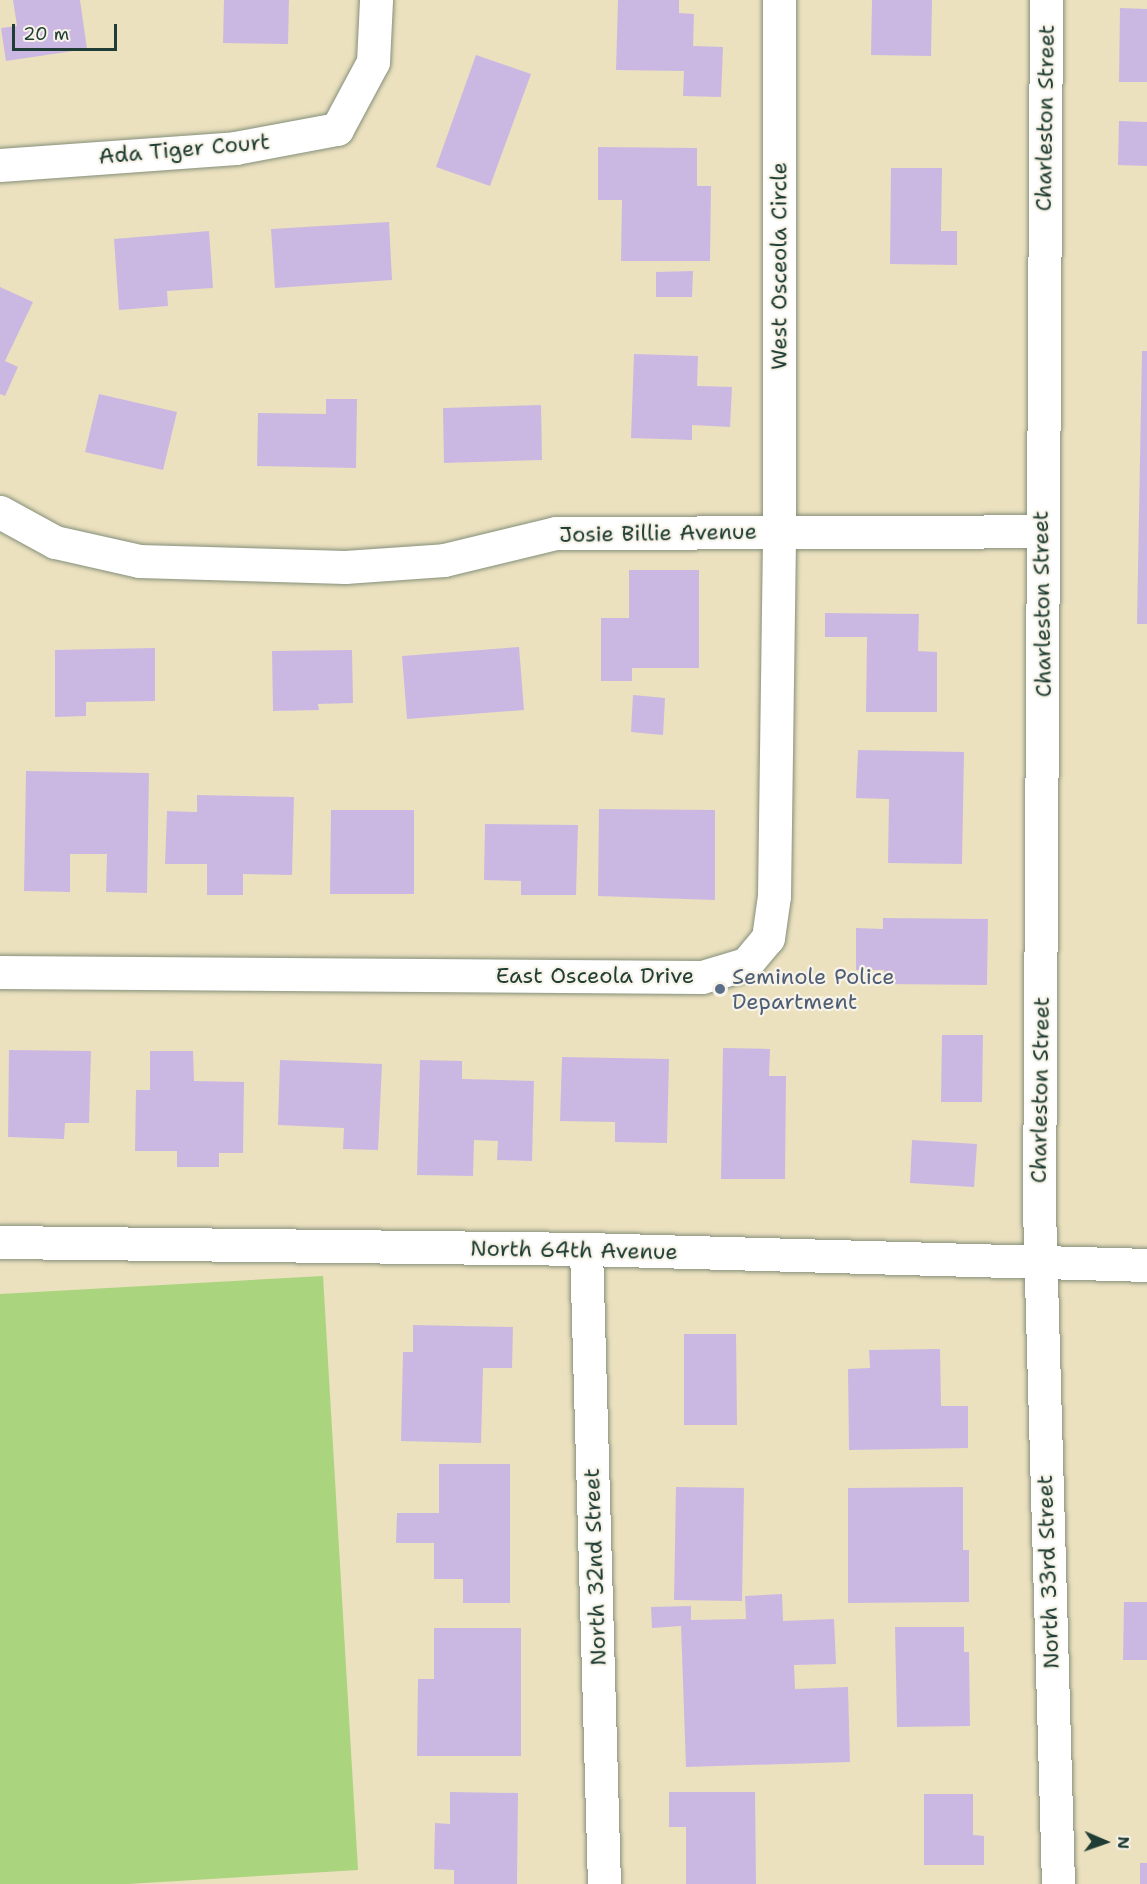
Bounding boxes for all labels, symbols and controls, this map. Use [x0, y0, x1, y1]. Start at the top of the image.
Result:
scale bar [15, 12, 120, 50]
text: 20 m [23, 22, 69, 46]
street label: Charleston Street [1030, 24, 1060, 212]
street label: Ada Tiger Court [97, 128, 271, 170]
street label: West Osceola Circle [766, 162, 792, 370]
street label: Charleston Street [1027, 510, 1057, 698]
street label: Josie Billie Avenue [559, 518, 757, 548]
street label: East Osceola Drive [496, 963, 694, 989]
place label: Seminole Police Department [732, 963, 895, 1014]
marker: Seminole Police Department [713, 982, 727, 996]
street label: Charleston Street [1025, 996, 1055, 1184]
street label: North 64th Avenue [470, 1235, 678, 1265]
street label: North 32nd Street [578, 1468, 612, 1666]
street label: North 33rd Street [1031, 1474, 1065, 1670]
north arrow [1075, 1812, 1135, 1872]
text: N [1113, 1836, 1134, 1849]

